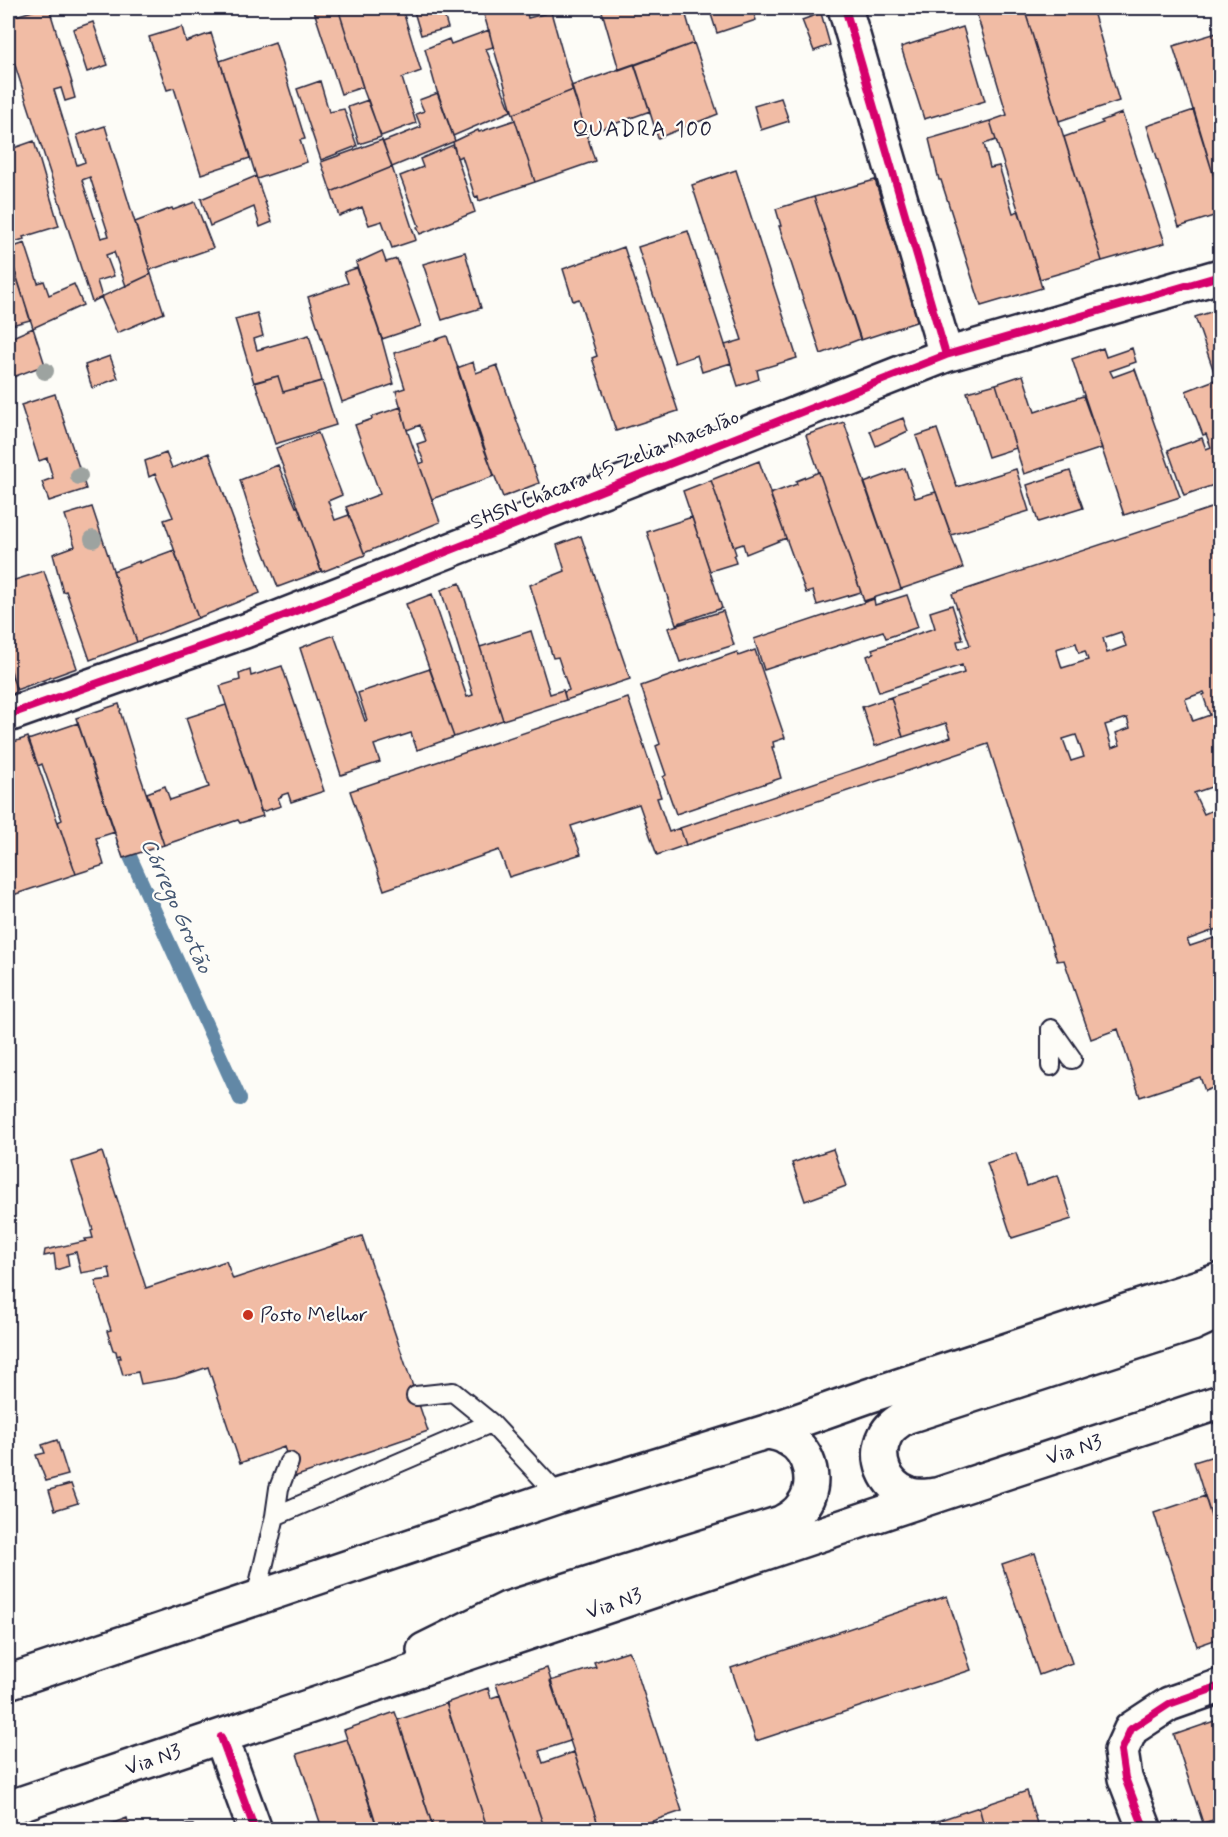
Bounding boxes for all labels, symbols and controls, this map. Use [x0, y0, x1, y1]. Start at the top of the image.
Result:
district label: QUADRA 100 [572, 116, 714, 144]
street label: SHSN Chácara 45 Zelia Macalão [466, 403, 744, 537]
water label: Córrego Grotão [132, 834, 218, 979]
place label: Posto Melhor [260, 1301, 368, 1329]
marker: Posto Melhor [241, 1308, 255, 1322]
street label: Via N3 [1042, 1428, 1106, 1472]
street label: Via N3 [582, 1581, 646, 1627]
street label: Via N3 [121, 1737, 185, 1783]

